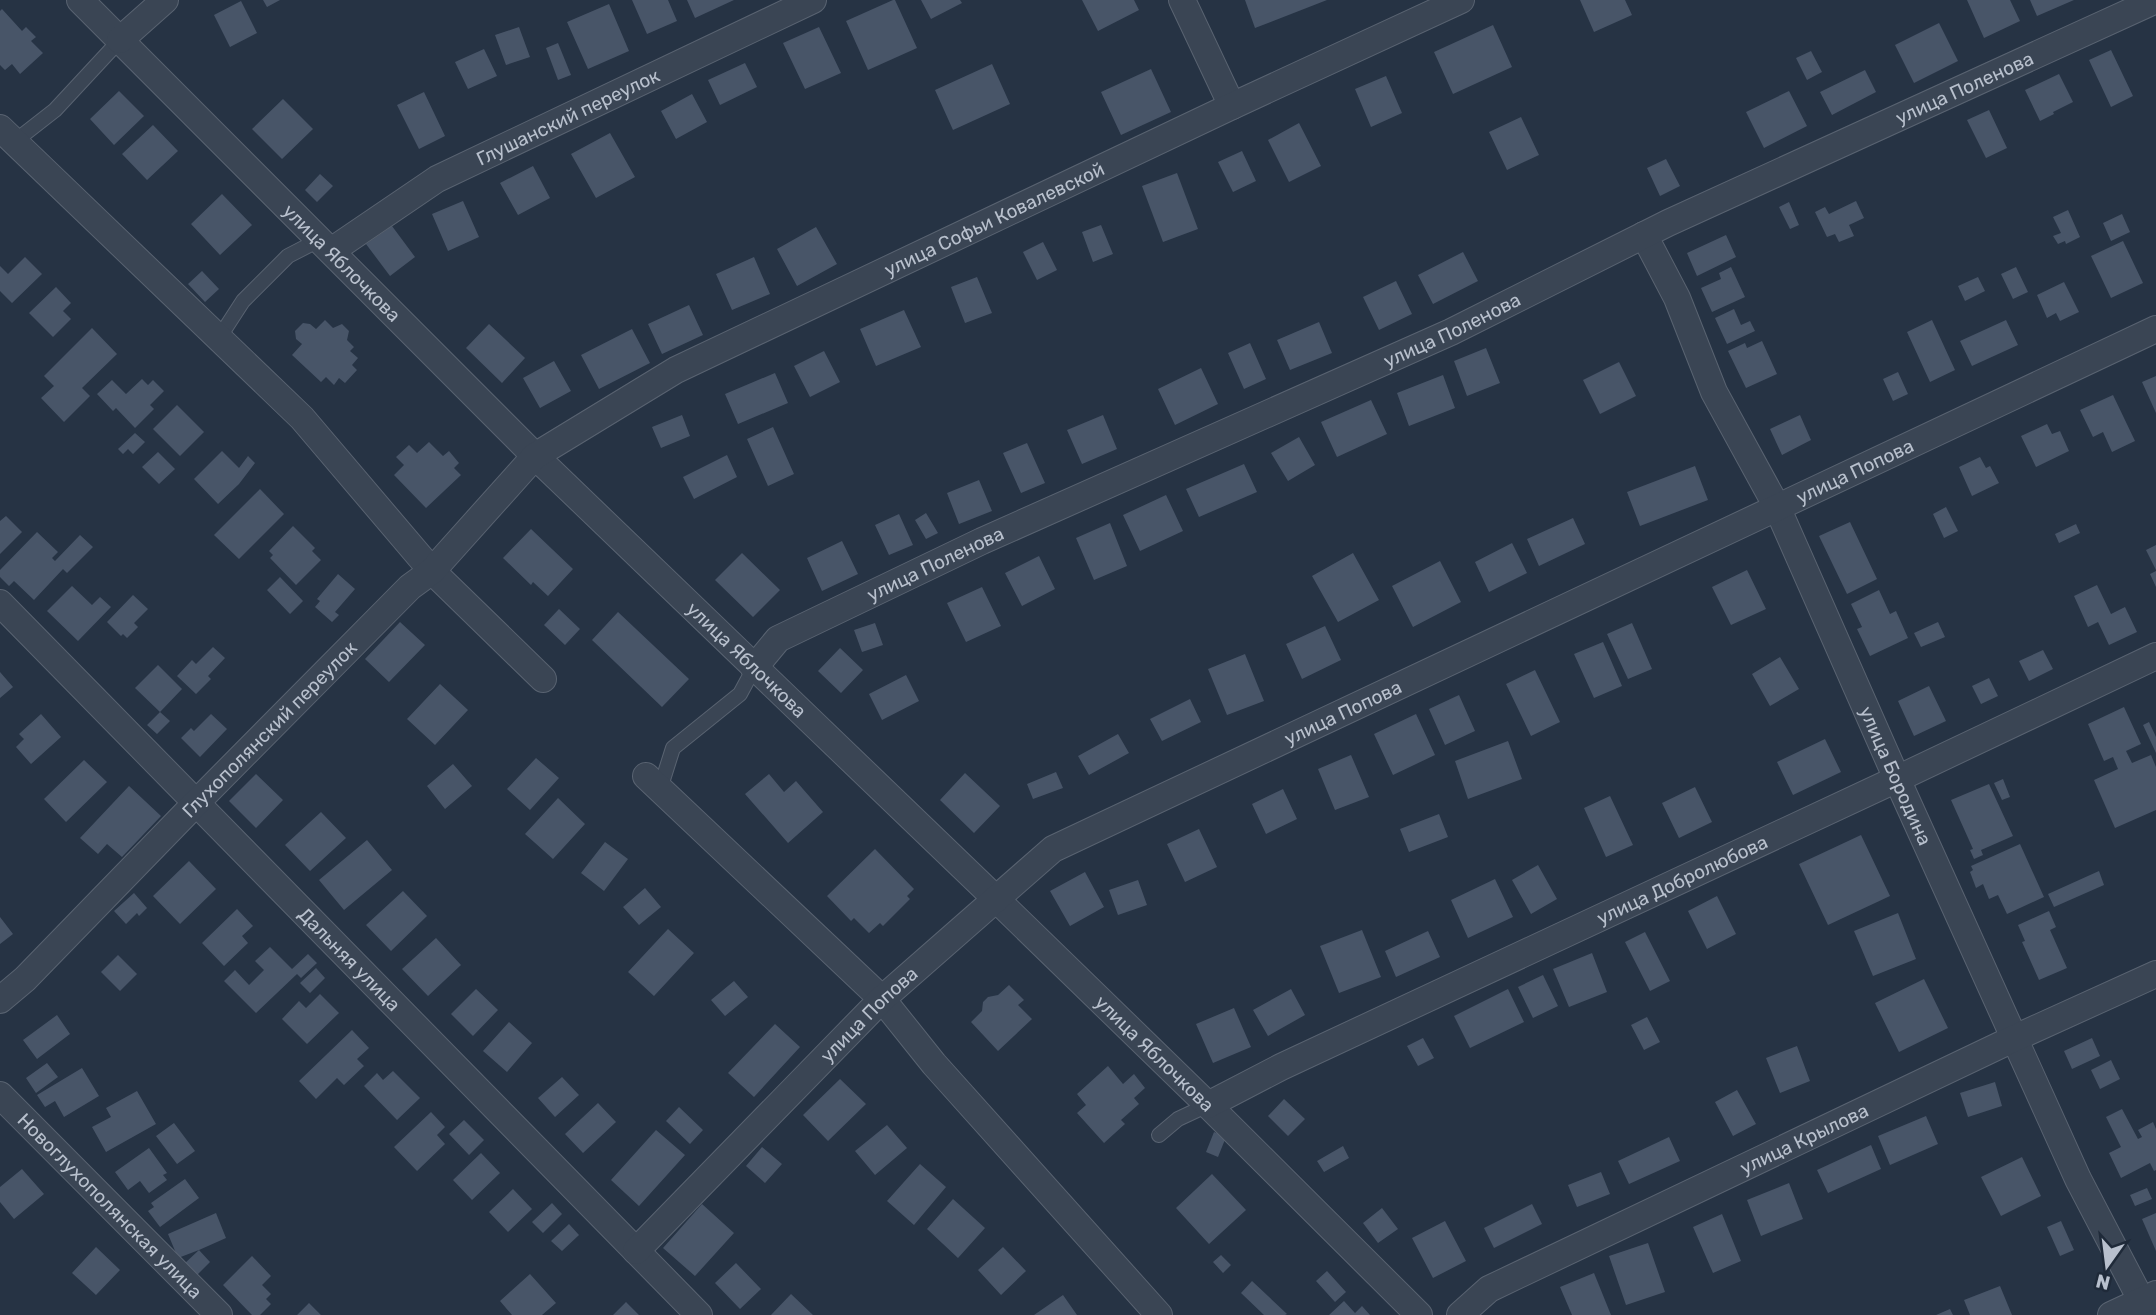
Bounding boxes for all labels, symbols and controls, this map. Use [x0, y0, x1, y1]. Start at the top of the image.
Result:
street label: улица Поленова [1892, 47, 2037, 129]
street label: Глушанский переулок [473, 64, 663, 171]
street label: улица Софьи Ковалевской [881, 157, 1108, 281]
street label: улица Яблочкова [278, 199, 405, 327]
street label: улица Поленова [1380, 288, 1524, 373]
street label: улица Попова [1793, 434, 1917, 509]
street label: улица Поленова [863, 522, 1007, 607]
street label: улица Яблочкова [682, 597, 811, 723]
street label: Глухополянский переулок [177, 636, 362, 823]
street label: улица Попова [1281, 675, 1405, 750]
street label: улица Бородина [1854, 703, 1936, 849]
street label: улица Добролюбова [1593, 830, 1771, 930]
street label: Дальняя улица [293, 903, 405, 1016]
street label: улица Попова [816, 962, 923, 1067]
street label: улица Яблочкова [1090, 991, 1219, 1117]
street label: улица Крылова [1736, 1099, 1872, 1180]
street label: Новоглухополянская улица [13, 1108, 207, 1303]
north arrow [2072, 1231, 2142, 1301]
text: N [2094, 1269, 2112, 1295]

